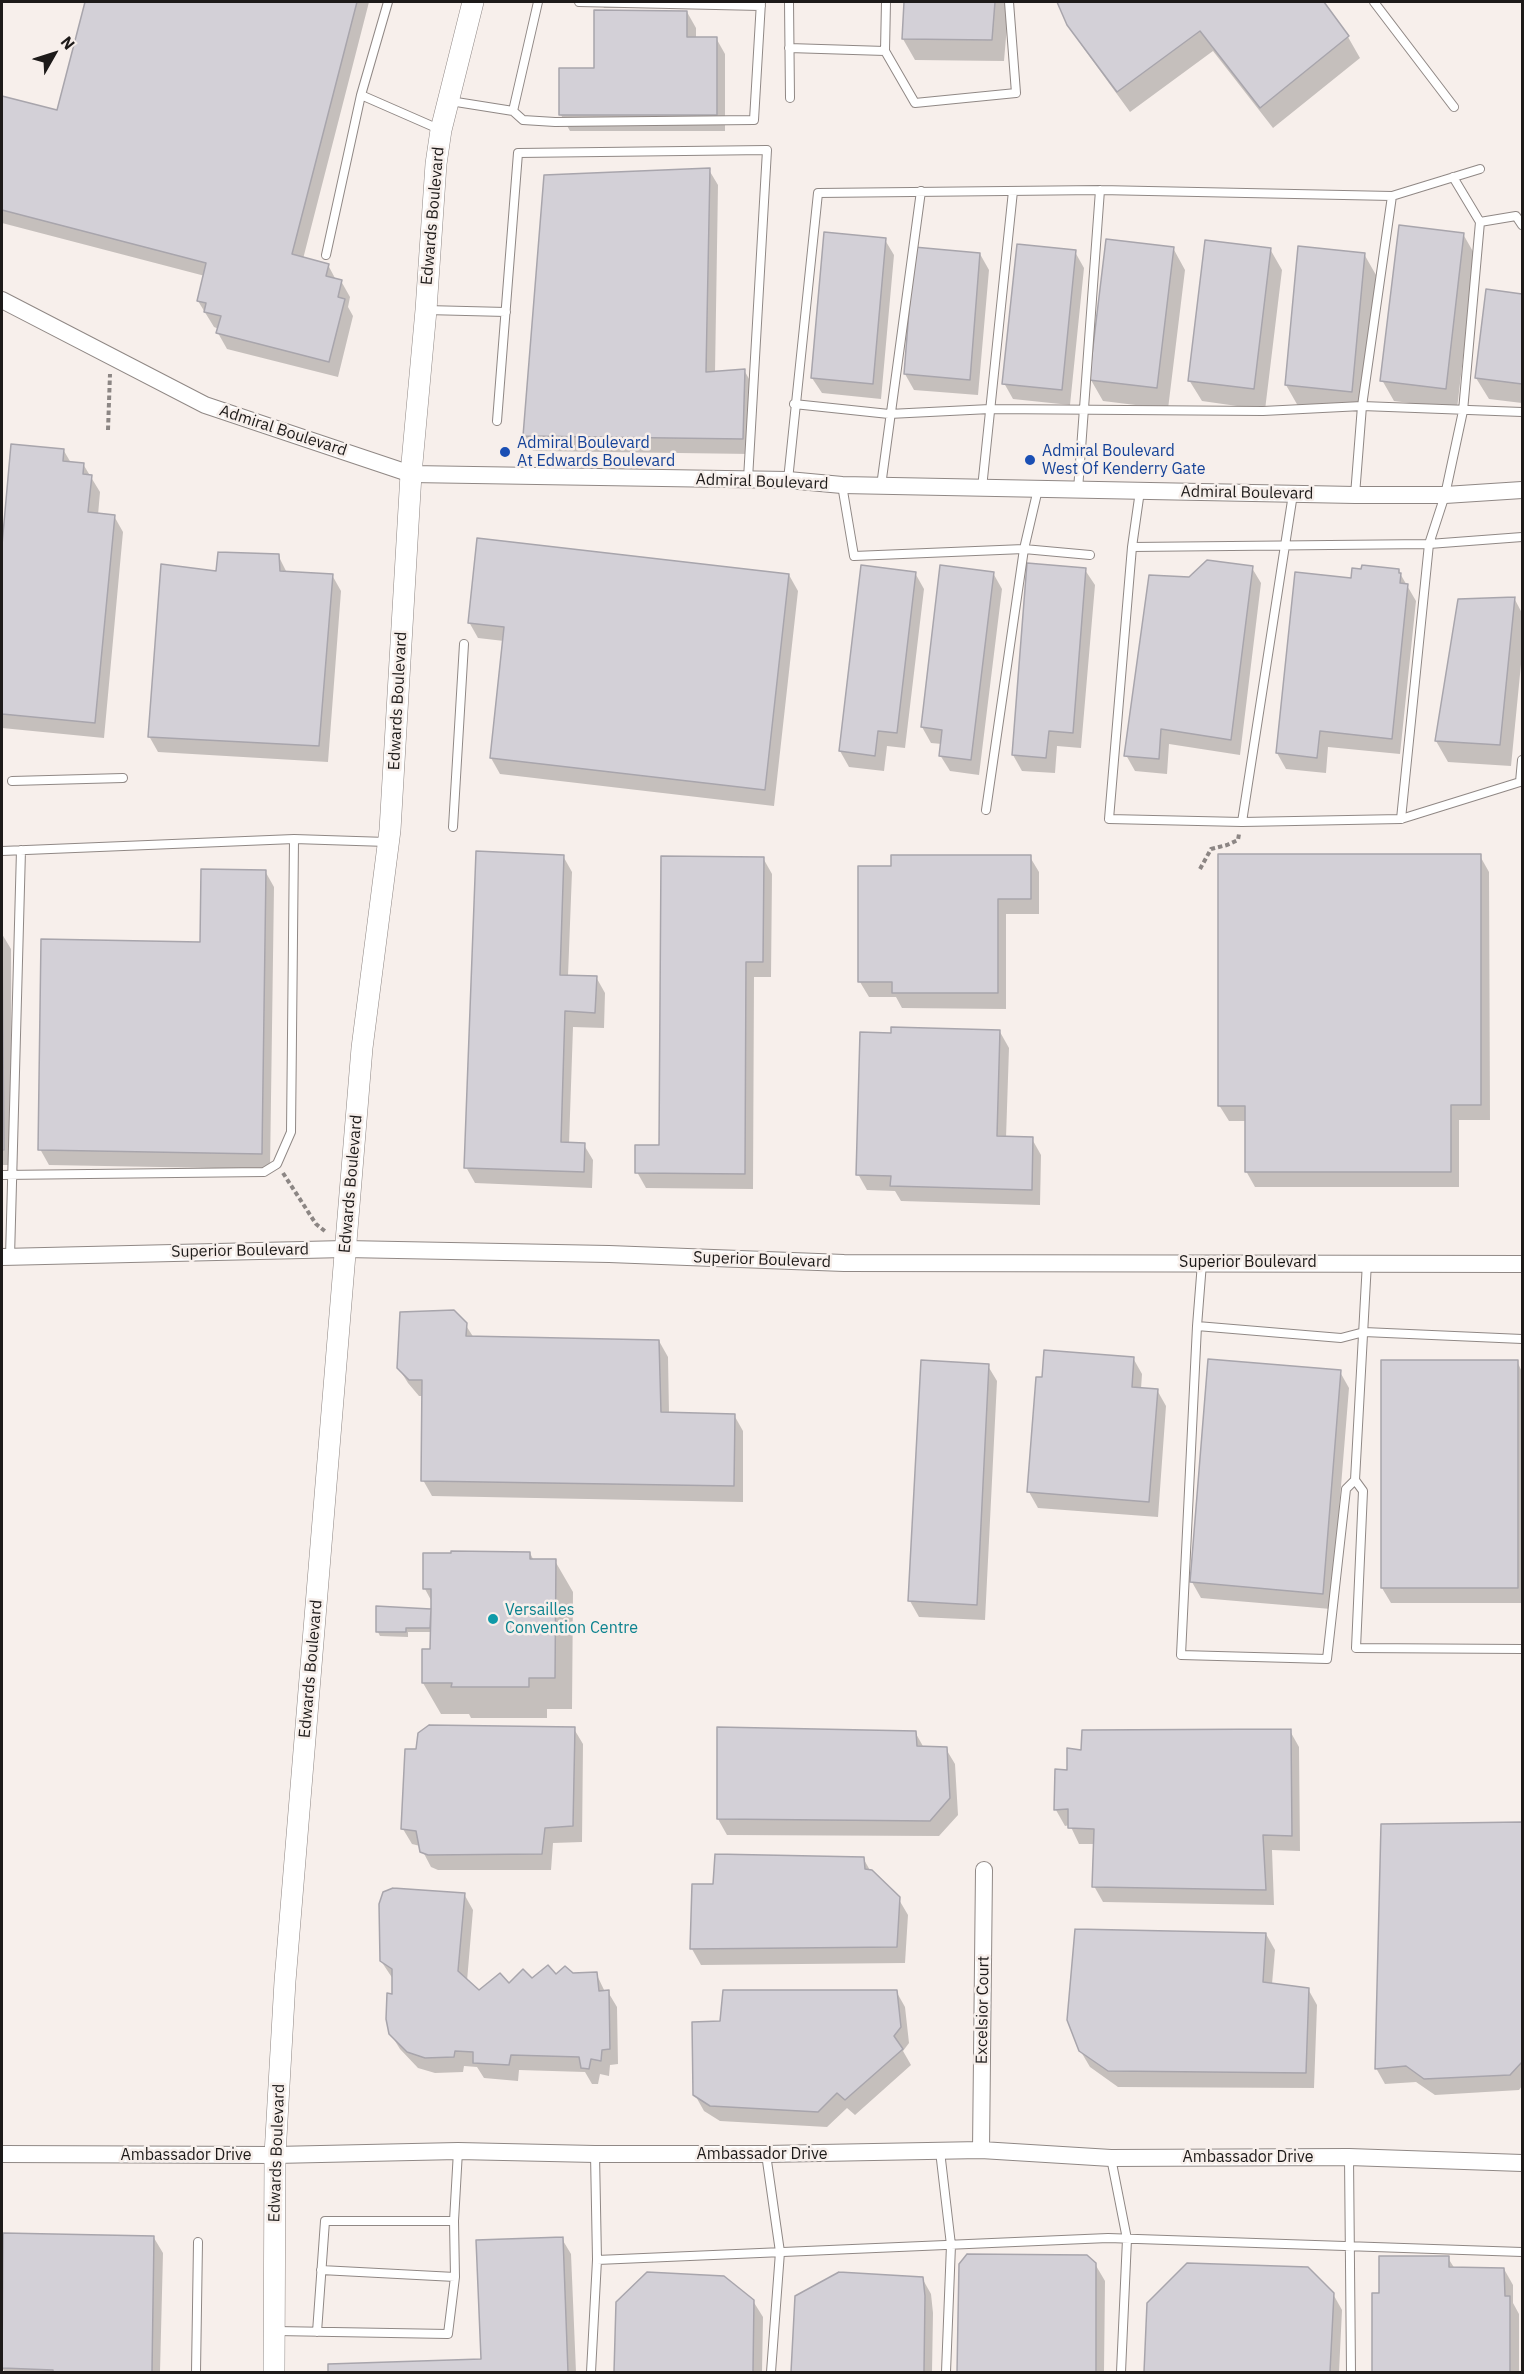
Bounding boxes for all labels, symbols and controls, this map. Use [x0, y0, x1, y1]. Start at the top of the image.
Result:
north arrow [24, 24, 84, 84]
text: N [57, 32, 79, 53]
street label: Edwards Boulevard [417, 146, 449, 286]
street label: Admiral Boulevard [217, 401, 349, 461]
place label: Admiral Boulevard At Edwards Boulevard [517, 433, 675, 471]
place label: Admiral Boulevard West Of Kenderry Gate [1042, 441, 1206, 479]
marker: Admiral Boulevard At Edwards Boulevard [498, 445, 512, 459]
marker: Admiral Boulevard West Of Kenderry Gate [1023, 453, 1037, 467]
street label: Admiral Boulevard [695, 470, 829, 494]
street label: Admiral Boulevard [1180, 482, 1314, 504]
street label: Edwards Boulevard [385, 631, 411, 771]
street label: Edwards Boulevard [335, 1114, 367, 1254]
street label: Superior Boulevard [171, 1240, 309, 1262]
street label: Superior Boulevard [693, 1248, 831, 1272]
street label: Superior Boulevard [1179, 1252, 1317, 1272]
street label: Edwards Boulevard [295, 1599, 327, 1739]
place label: Versailles Convention Centre [505, 1600, 638, 1638]
marker: Versailles Convention Centre [486, 1612, 500, 1626]
street label: Excelsior Court [972, 1956, 994, 2064]
street label: Edwards Boulevard [265, 2083, 289, 2223]
street label: Ambassador Drive [696, 2144, 828, 2164]
street label: Ambassador Drive [120, 2145, 252, 2165]
street label: Ambassador Drive [1182, 2147, 1314, 2167]

